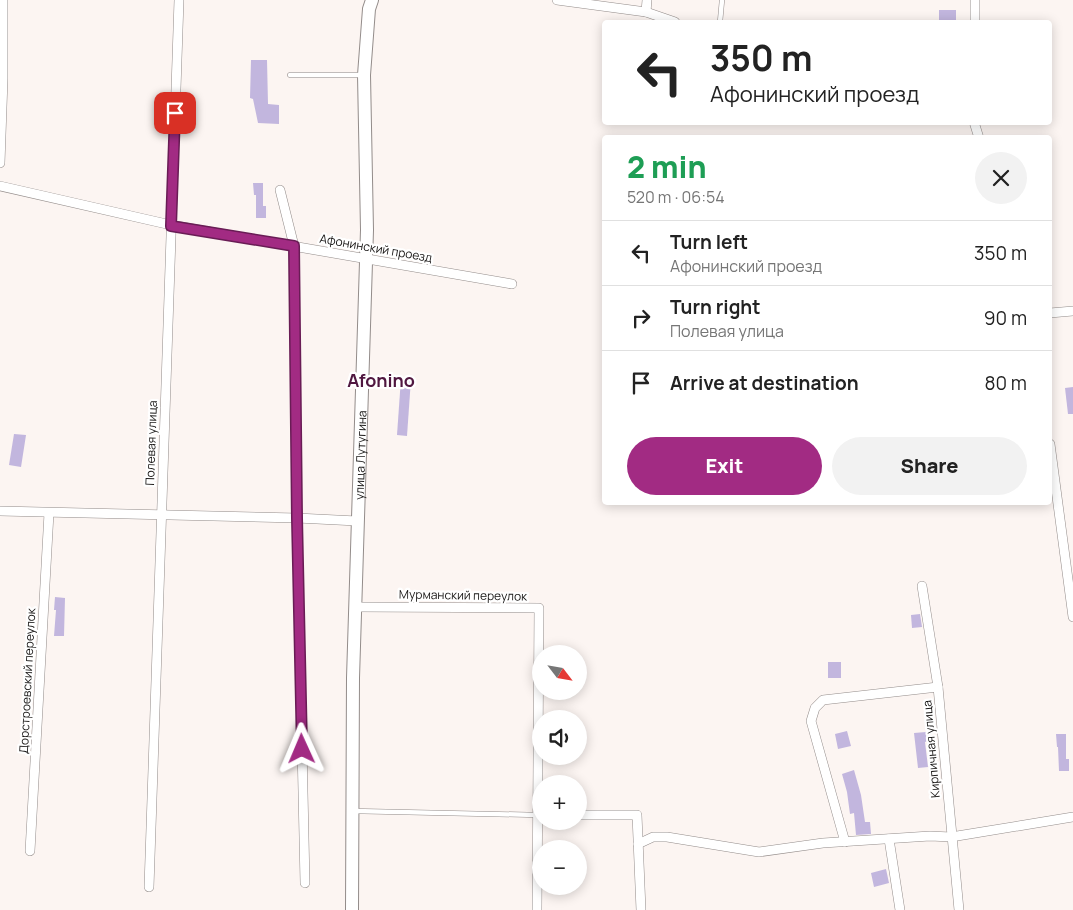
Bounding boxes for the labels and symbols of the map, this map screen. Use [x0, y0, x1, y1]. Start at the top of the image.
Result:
pin [154, 92, 196, 134]
street label: Афонинский проезд [318, 230, 434, 266]
district label: Afonino [347, 368, 415, 392]
street label: Полевая улица [141, 400, 161, 486]
street label: улица Лутугина [350, 410, 370, 500]
street label: Мурманский переулок [399, 585, 528, 605]
street label: Дорстроевский переулок [15, 607, 39, 754]
north arrow [532, 645, 588, 700]
street label: Кирпичная улица [918, 699, 944, 799]
position arrow [275, 722, 327, 774]

